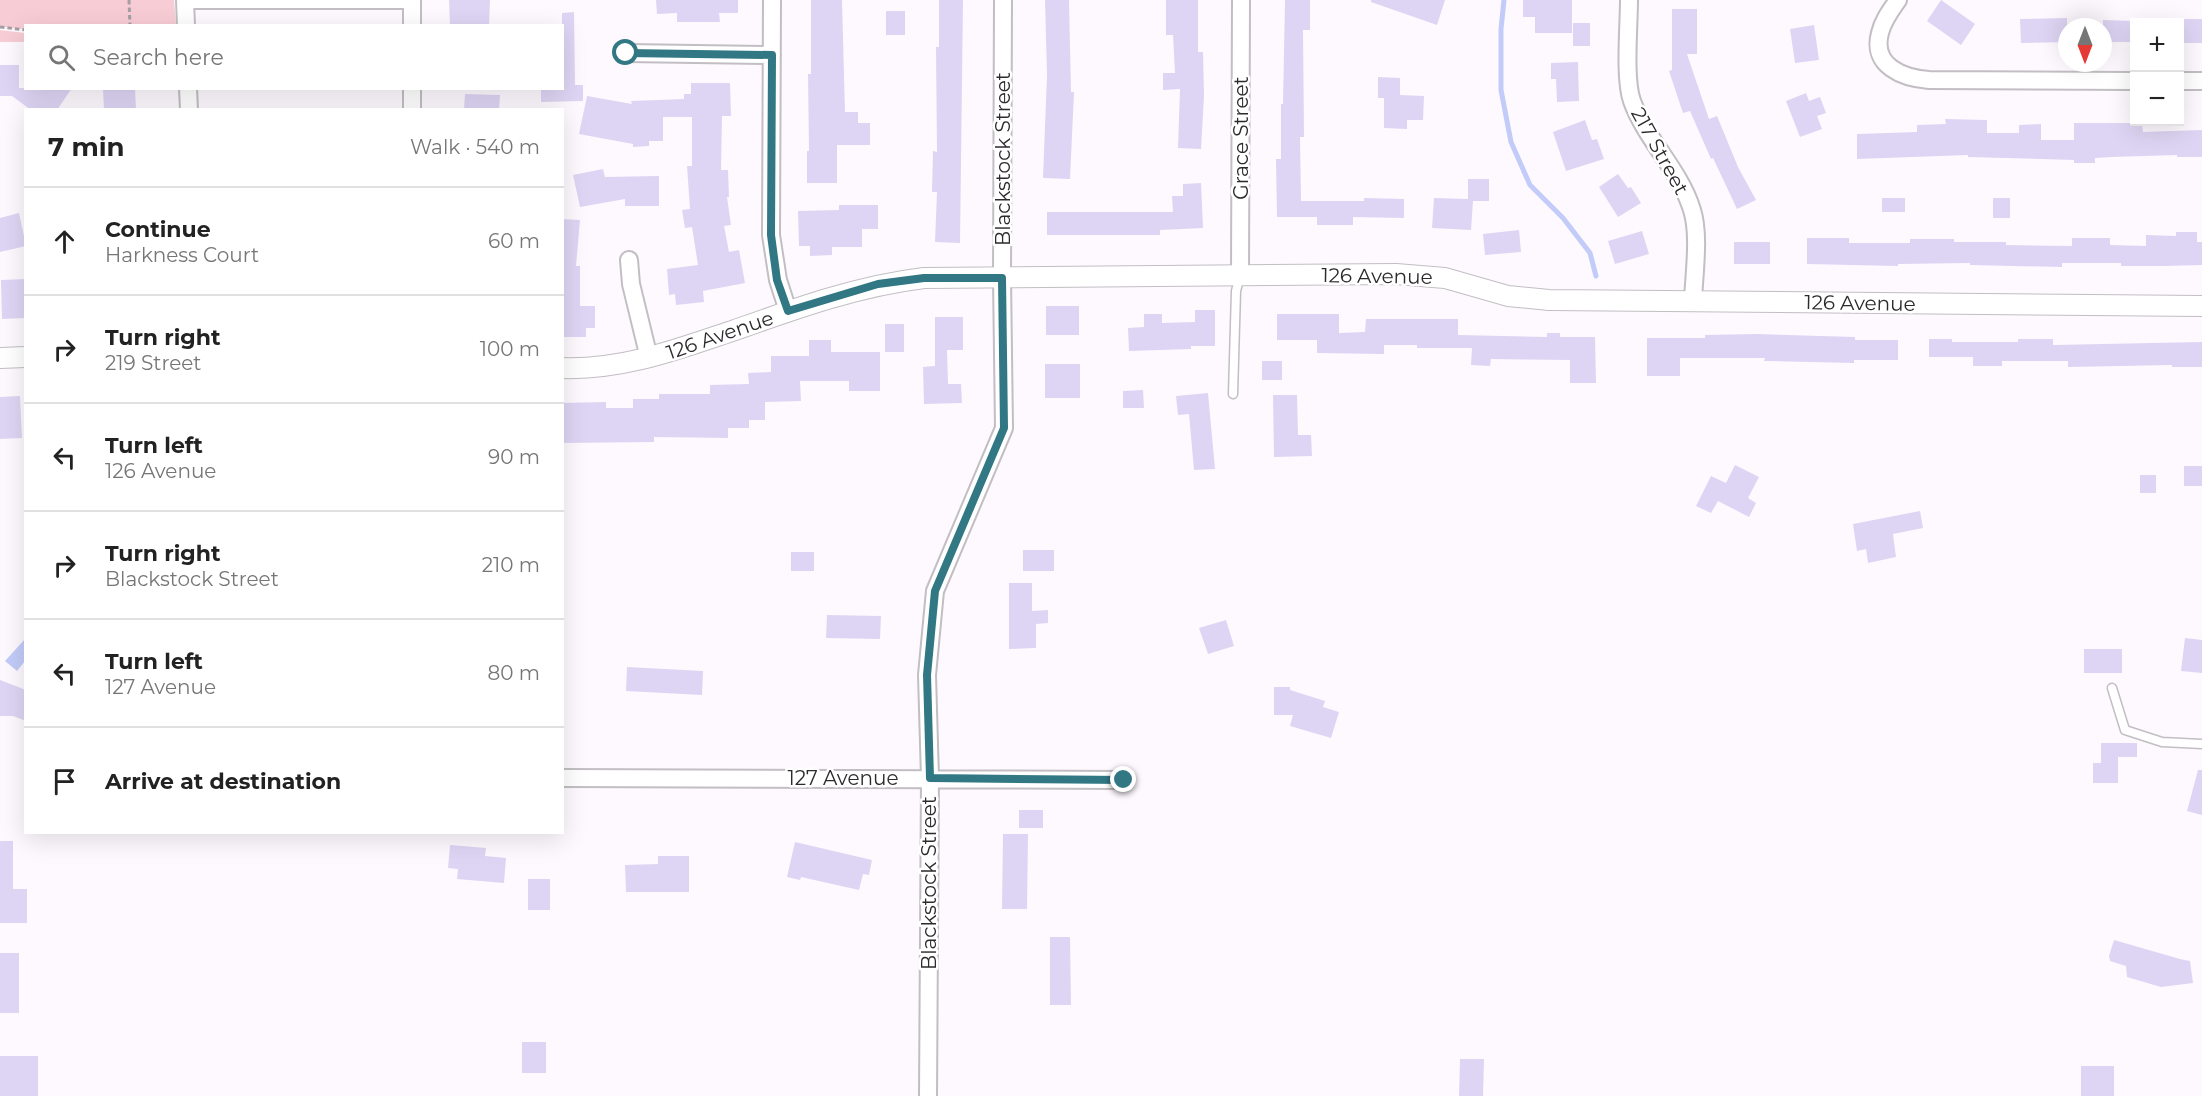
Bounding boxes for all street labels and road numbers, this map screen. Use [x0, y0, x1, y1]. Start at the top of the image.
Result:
street label: Blackstock Street [991, 72, 1015, 246]
street label: Grace Street [1229, 76, 1253, 200]
street label: 217 Street [1626, 103, 1694, 199]
street label: 126 Avenue [1321, 263, 1433, 289]
street label: 126 Avenue [1804, 290, 1916, 316]
street label: 126 Avenue [663, 306, 777, 364]
street label: 127 Avenue [787, 766, 899, 790]
street label: Blackstock Street [917, 796, 941, 970]

